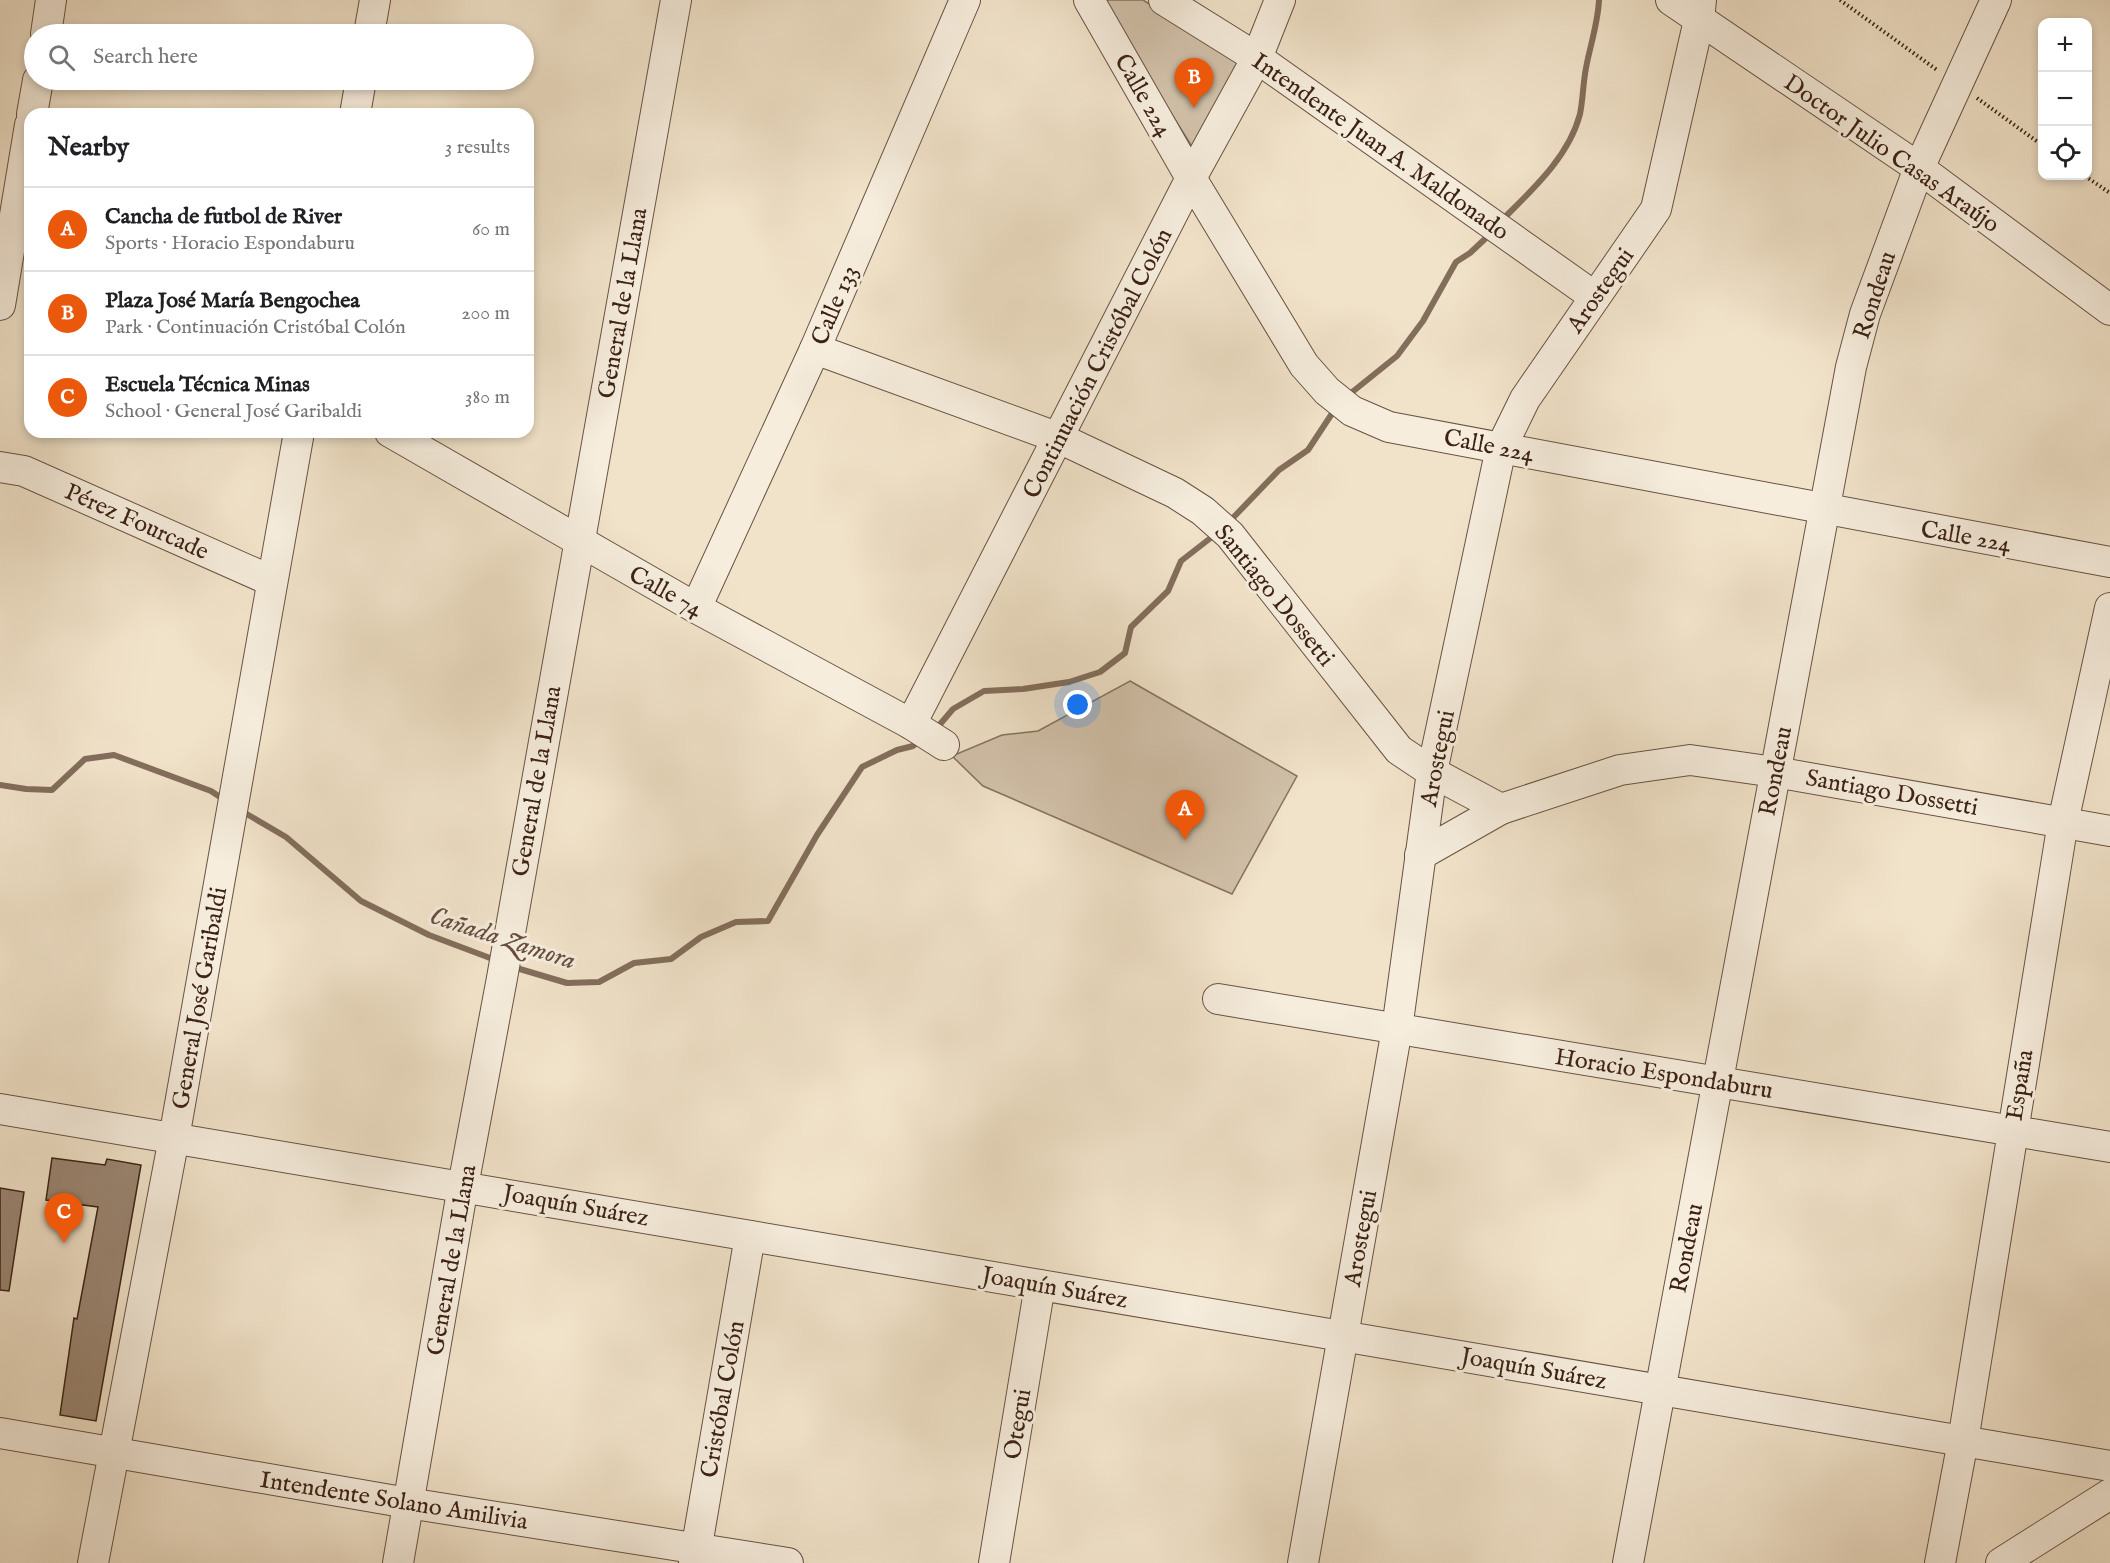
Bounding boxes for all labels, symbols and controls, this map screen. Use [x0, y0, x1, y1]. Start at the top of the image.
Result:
map controls [2038, 18, 2092, 180]
button: + [2038, 18, 2092, 72]
search box [24, 24, 534, 90]
icon: search [45, 41, 78, 74]
text: Search here [93, 43, 198, 71]
street label: Intendente Juan A. Maldonado [1245, 46, 1515, 248]
street label: Calle 224 [1107, 49, 1179, 143]
pin: B [1174, 58, 1214, 108]
street label: Doctor Julio Casas Araújo [1777, 68, 2005, 241]
button: − [2038, 72, 2092, 126]
button: locate [2038, 126, 2092, 180]
text: Nearby [48, 131, 129, 164]
text: 3 results [445, 135, 510, 160]
text: Cancha de futbol de River [105, 203, 342, 231]
street label: General de la Llana [591, 205, 656, 401]
text: A [61, 217, 74, 242]
text: 60 m [472, 217, 510, 242]
street label: Continuación Cristóbal Colón [1017, 223, 1180, 504]
text: Sports · Horacio Espondaburu [105, 231, 355, 256]
street label: Arostegui [1560, 242, 1642, 341]
street label: Rondeau [1847, 248, 1904, 343]
street label: Calle 133 [805, 261, 866, 350]
text: Plaza José María Bengochea [105, 287, 360, 315]
text: B [61, 301, 74, 326]
text: 200 m [461, 301, 510, 326]
text: Park · Continuación Cristóbal Colón [105, 315, 406, 340]
text: Escuela Técnica Minas [105, 371, 310, 399]
text: C [60, 385, 75, 410]
text: 380 m [465, 385, 510, 410]
text: School · General José Garibaldi [105, 399, 362, 424]
street label: Calle 224 [1441, 423, 1537, 470]
street label: Pérez Fourcade [60, 477, 213, 568]
street label: Calle 224 [1918, 514, 2014, 561]
street label: Santiago Dossetti [1207, 518, 1341, 674]
street label: Calle 74 [623, 559, 708, 625]
street label: General de la Llana [505, 683, 570, 879]
your location [1063, 690, 1092, 719]
street label: Arostegui [1414, 707, 1463, 810]
street label: Rondeau [1753, 724, 1800, 819]
street label: Santiago Dossetti [1803, 763, 1980, 824]
pin: A [1166, 790, 1204, 840]
street label: General José Garibaldi [166, 885, 235, 1112]
water label: Cañada Zamora [425, 899, 580, 978]
street label: Horacio Espondaburu [1553, 1042, 1775, 1107]
street label: España [2000, 1047, 2041, 1123]
street label: General de la Llana [420, 1162, 485, 1358]
street label: Joaquín Suárez [498, 1178, 651, 1235]
street label: Arostegui [1338, 1188, 1385, 1290]
pin: C [44, 1194, 84, 1243]
street label: Rondeau [1664, 1201, 1711, 1296]
street label: Joaquín Suárez [977, 1260, 1130, 1317]
street label: Cristóbal Colón [694, 1318, 753, 1480]
street label: Joaquín Suárez [1456, 1341, 1609, 1398]
street label: Otegui [998, 1387, 1039, 1462]
street label: Intendente Solano Amilivia [258, 1465, 530, 1538]

